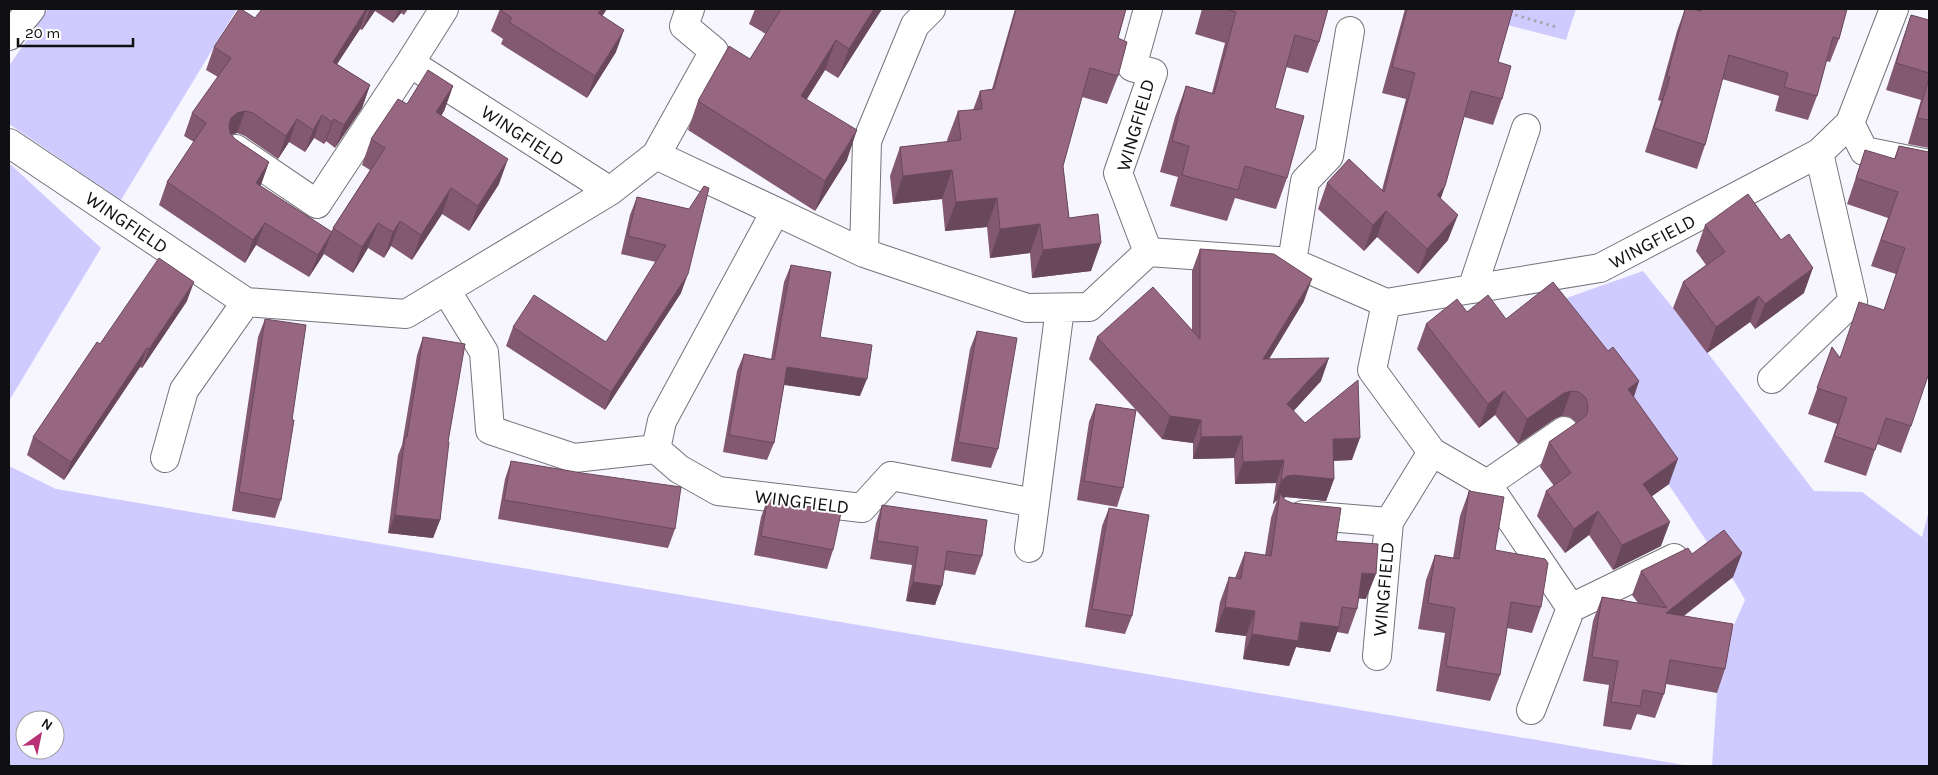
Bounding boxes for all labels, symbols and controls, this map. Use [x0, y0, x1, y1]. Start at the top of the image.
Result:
scale bar [18, 15, 132, 47]
text: 20 m [25, 24, 60, 42]
street label: WINGFIELD [1112, 77, 1160, 174]
street label: WINGFIELD [477, 101, 568, 171]
street label: WINGFIELD [81, 187, 172, 258]
street label: WINGFIELD [1605, 210, 1700, 274]
street label: WINGFIELD [753, 485, 850, 519]
street label: WINGFIELD [1369, 541, 1399, 637]
north arrow [15, 710, 65, 760]
text: N [38, 715, 56, 734]

